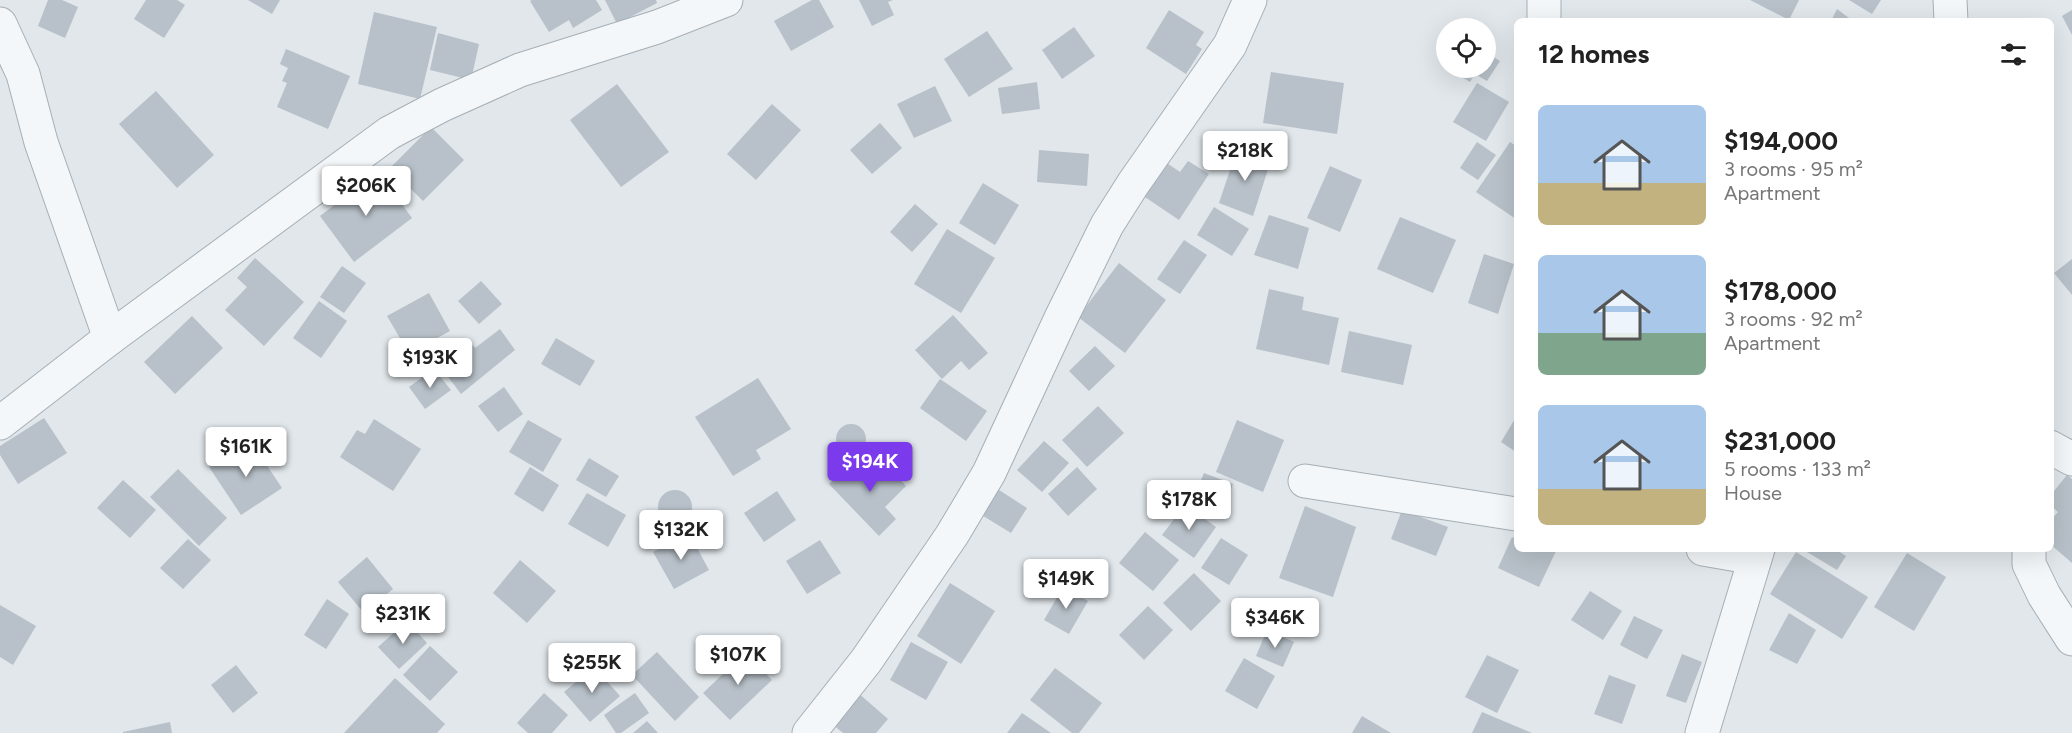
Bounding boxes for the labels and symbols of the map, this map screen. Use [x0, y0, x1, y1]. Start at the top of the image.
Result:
pin: $218K [1203, 131, 1287, 182]
pin: $206K [324, 166, 408, 217]
pin: $193K [388, 338, 472, 389]
pin: $161K [204, 427, 288, 478]
pin: $194K [828, 442, 912, 493]
pin: $178K [1147, 480, 1231, 531]
pin: $132K [639, 510, 723, 561]
pin: $149K [1024, 559, 1108, 610]
pin: $231K [361, 594, 445, 645]
pin: $346K [1233, 598, 1317, 649]
pin: $107K [696, 635, 780, 686]
pin: $255K [550, 643, 634, 694]

